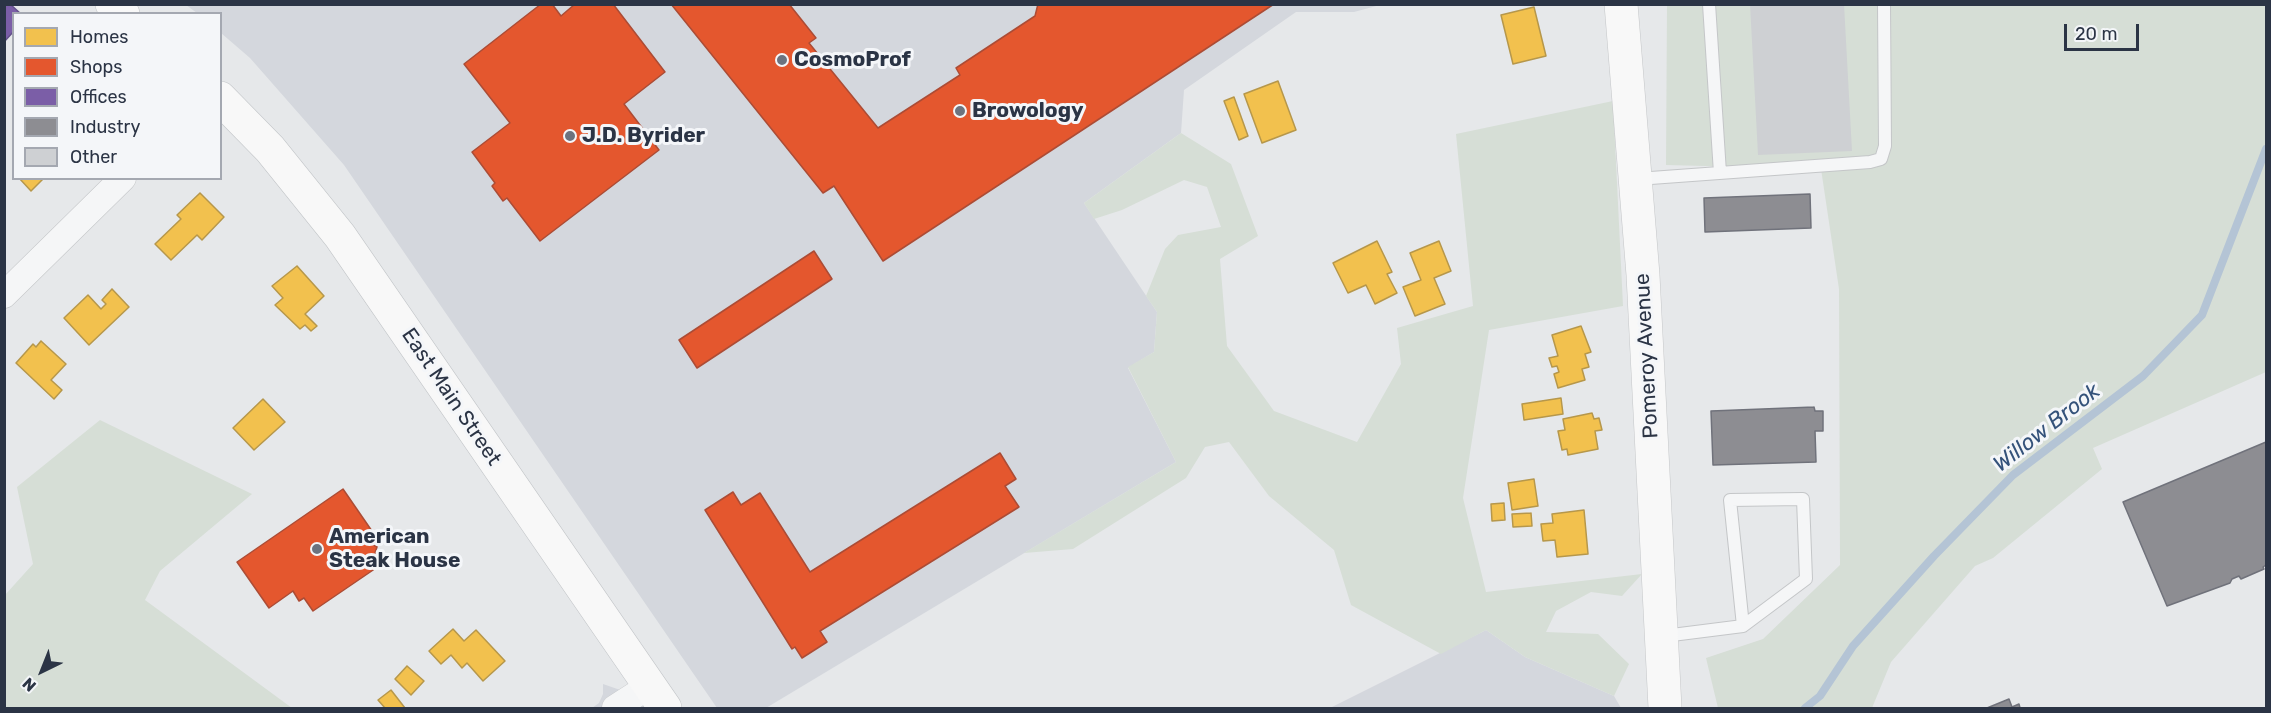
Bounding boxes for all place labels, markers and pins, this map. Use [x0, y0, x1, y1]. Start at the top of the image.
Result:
place label: CosmoProf [794, 47, 911, 73]
marker: CosmoProf [775, 53, 789, 67]
place label: Browology [972, 98, 1084, 124]
marker: Browology [953, 104, 967, 118]
place label: J.D. Byrider [582, 123, 705, 149]
marker: J.D. Byrider [563, 129, 577, 143]
place label: American Steak House [329, 524, 460, 574]
marker: American Steak House [310, 542, 324, 556]

